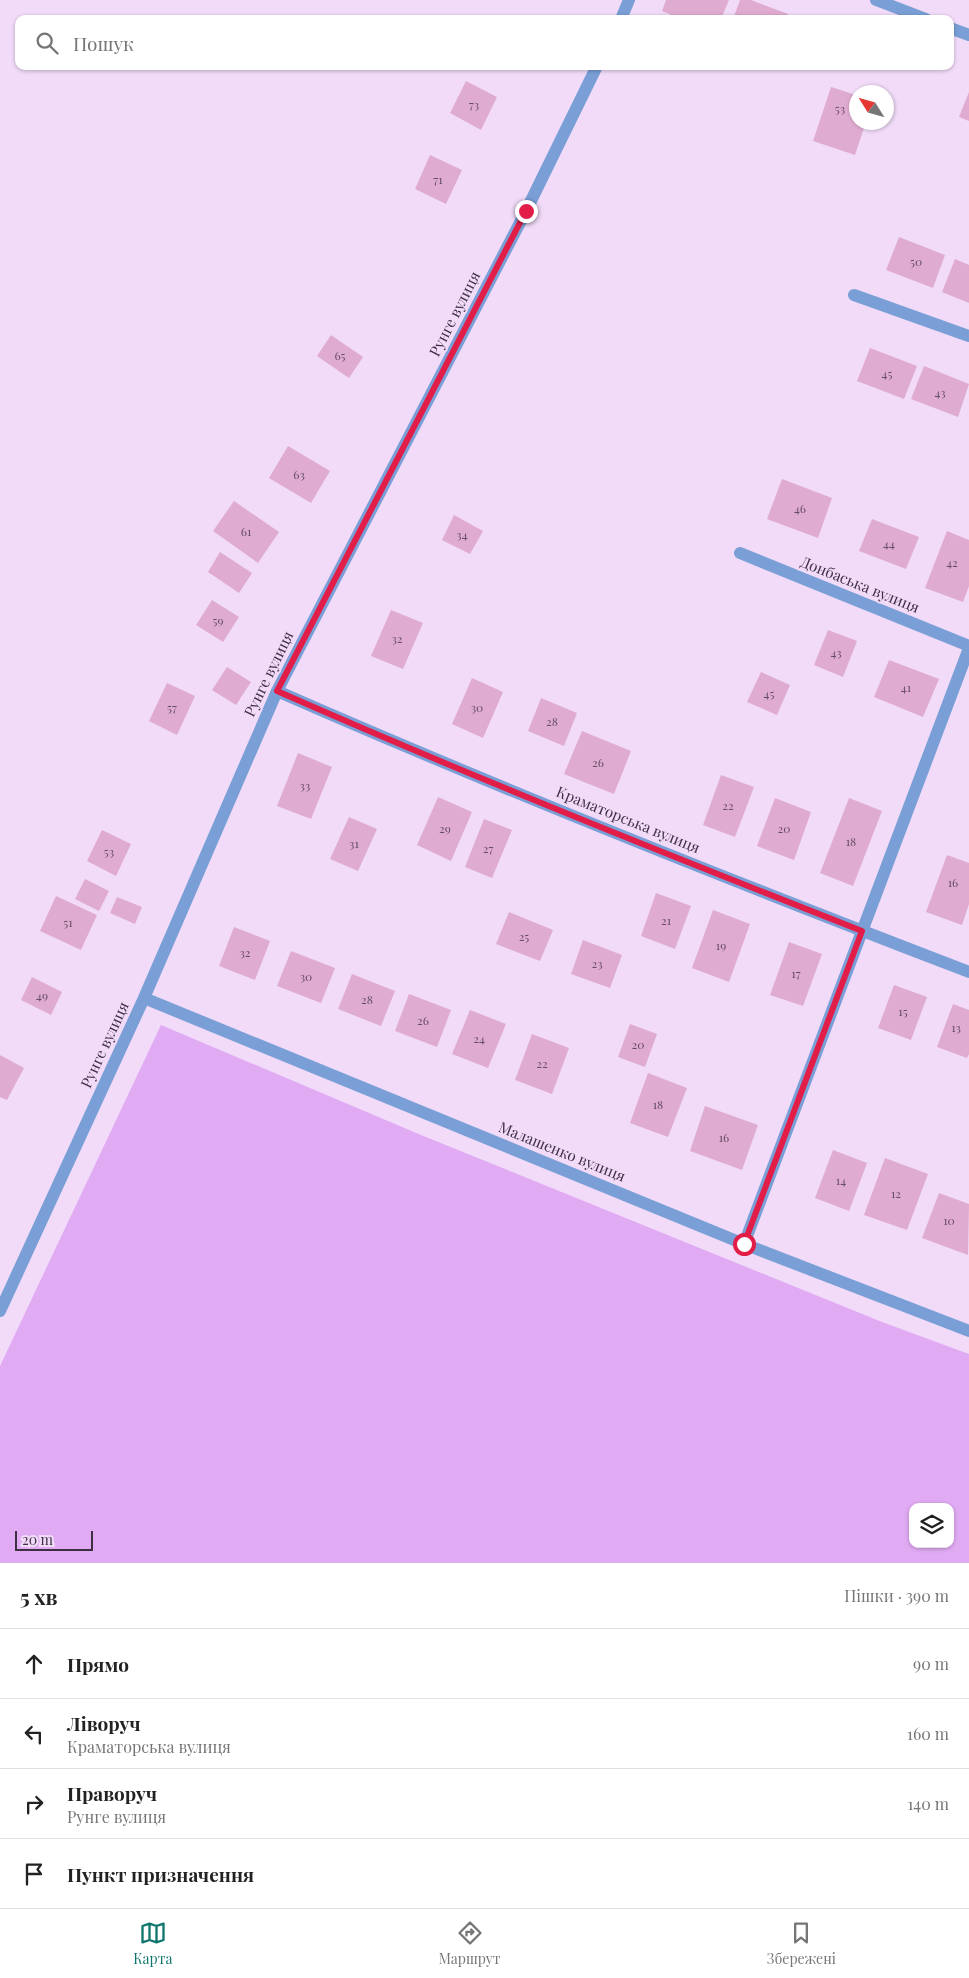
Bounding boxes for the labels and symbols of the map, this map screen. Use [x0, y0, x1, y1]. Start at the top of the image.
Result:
north arrow [849, 85, 894, 130]
house number: 73 [469, 96, 479, 112]
house number: 53 [835, 100, 845, 116]
house number: 71 [433, 171, 443, 187]
route end [515, 200, 538, 223]
house number: 50 [910, 253, 922, 269]
street label: Рунге вулиця [424, 268, 484, 359]
house number: 65 [334, 347, 346, 363]
house number: 45 [882, 365, 892, 381]
house number: 43 [934, 384, 946, 400]
house number: 63 [293, 466, 305, 482]
house number: 46 [794, 500, 806, 516]
house number: 61 [241, 523, 252, 539]
house number: 34 [456, 526, 468, 542]
house number: 44 [883, 535, 895, 551]
street label: Донбаська вулиця [798, 551, 923, 617]
house number: 42 [946, 554, 958, 570]
house number: 59 [212, 612, 224, 628]
street label: Рунге вулиця [239, 627, 297, 720]
house number: 32 [391, 630, 403, 646]
house number: 43 [830, 644, 842, 660]
house number: 41 [901, 679, 912, 695]
house number: 45 [764, 685, 774, 701]
house number: 57 [167, 699, 177, 715]
house number: 30 [471, 699, 483, 715]
house number: 28 [546, 713, 558, 729]
house number: 26 [592, 754, 604, 770]
house number: 33 [300, 777, 310, 793]
street label: Краматорська вулиця [553, 781, 703, 857]
house number: 22 [722, 797, 734, 813]
house number: 29 [439, 820, 451, 836]
house number: 20 [778, 820, 790, 836]
house number: 18 [846, 833, 856, 849]
house number: 31 [349, 835, 359, 851]
house number: 27 [483, 840, 493, 856]
house number: 53 [104, 843, 114, 859]
house number: 16 [948, 874, 958, 890]
house number: 21 [661, 912, 672, 928]
house number: 51 [63, 914, 73, 930]
house number: 25 [519, 928, 529, 944]
house number: 19 [716, 937, 726, 953]
house number: 32 [239, 944, 251, 960]
house number: 23 [591, 955, 603, 971]
house number: 17 [791, 965, 801, 981]
house number: 30 [300, 968, 312, 984]
house number: 49 [36, 987, 48, 1003]
house number: 28 [361, 991, 373, 1007]
street label: Рунге вулиця [75, 998, 133, 1091]
house number: 15 [898, 1003, 908, 1019]
house number: 26 [417, 1012, 429, 1028]
house number: 13 [951, 1019, 961, 1035]
house number: 24 [473, 1030, 485, 1046]
house number: 20 [632, 1036, 644, 1052]
house number: 22 [536, 1055, 548, 1071]
house number: 18 [653, 1096, 663, 1112]
street label: Малашенко вулиця [496, 1116, 629, 1186]
house number: 16 [719, 1129, 729, 1145]
house number: 14 [836, 1172, 846, 1188]
house number: 12 [891, 1185, 901, 1201]
house number: 10 [943, 1212, 955, 1228]
route start [733, 1233, 756, 1256]
scale bar [15, 1528, 92, 1551]

